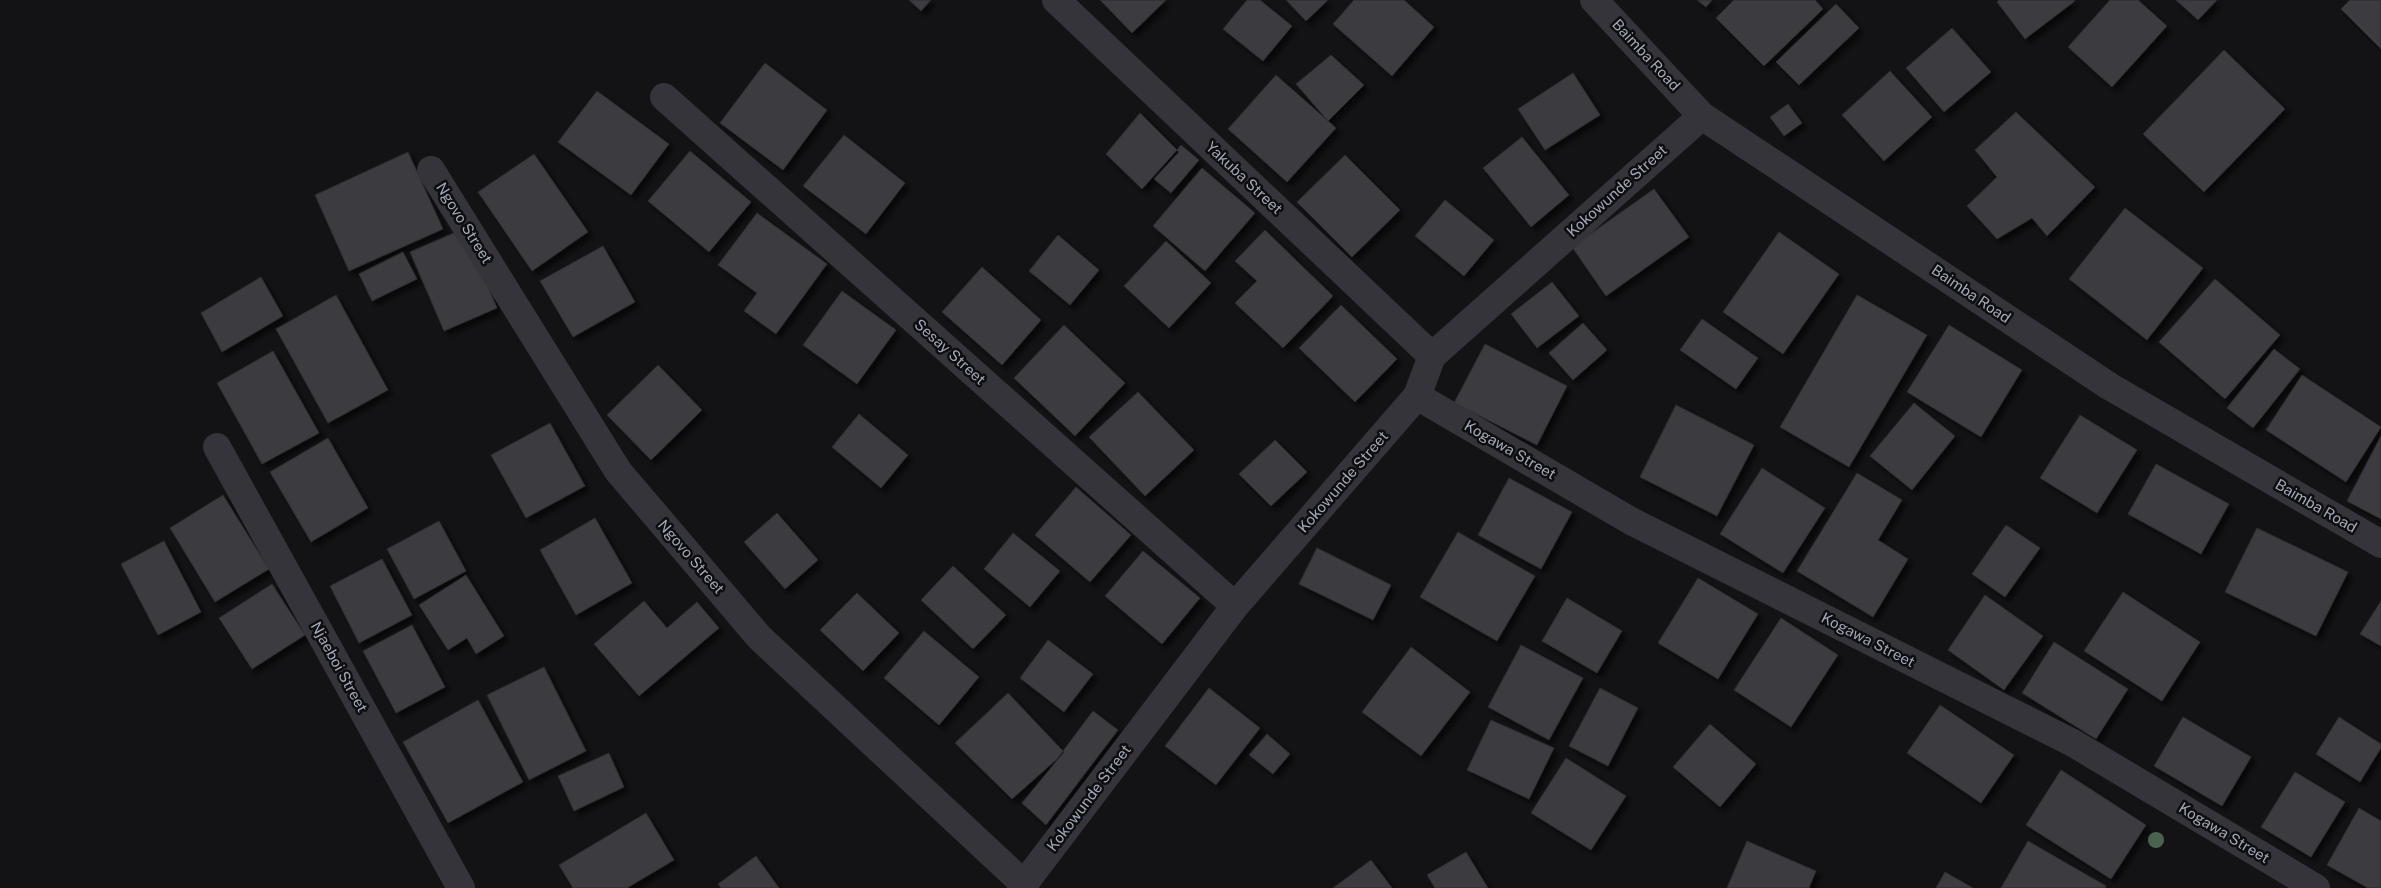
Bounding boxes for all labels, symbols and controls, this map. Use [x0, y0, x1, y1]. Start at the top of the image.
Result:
street label: Baimba Road [1609, 15, 1684, 94]
street label: Yakuba Street [1203, 138, 1286, 217]
street label: Kokowunde Street [1563, 141, 1670, 240]
street label: Ngovo Street [433, 179, 496, 266]
street label: Baimba Road [1929, 261, 2014, 326]
street label: Sesay Street [911, 315, 989, 388]
street label: Kogawa Street [1462, 417, 1559, 483]
street label: Kokowunde Street [1294, 427, 1391, 536]
street label: Baimba Road [2272, 475, 2360, 536]
street label: Ngovo Street [655, 516, 728, 597]
street label: Kogawa Street [1819, 609, 1918, 671]
street label: Njaeboi Street [308, 619, 371, 715]
street label: Kokowunde Street [1043, 741, 1134, 854]
street label: Kogawa Street [2176, 799, 2273, 866]

